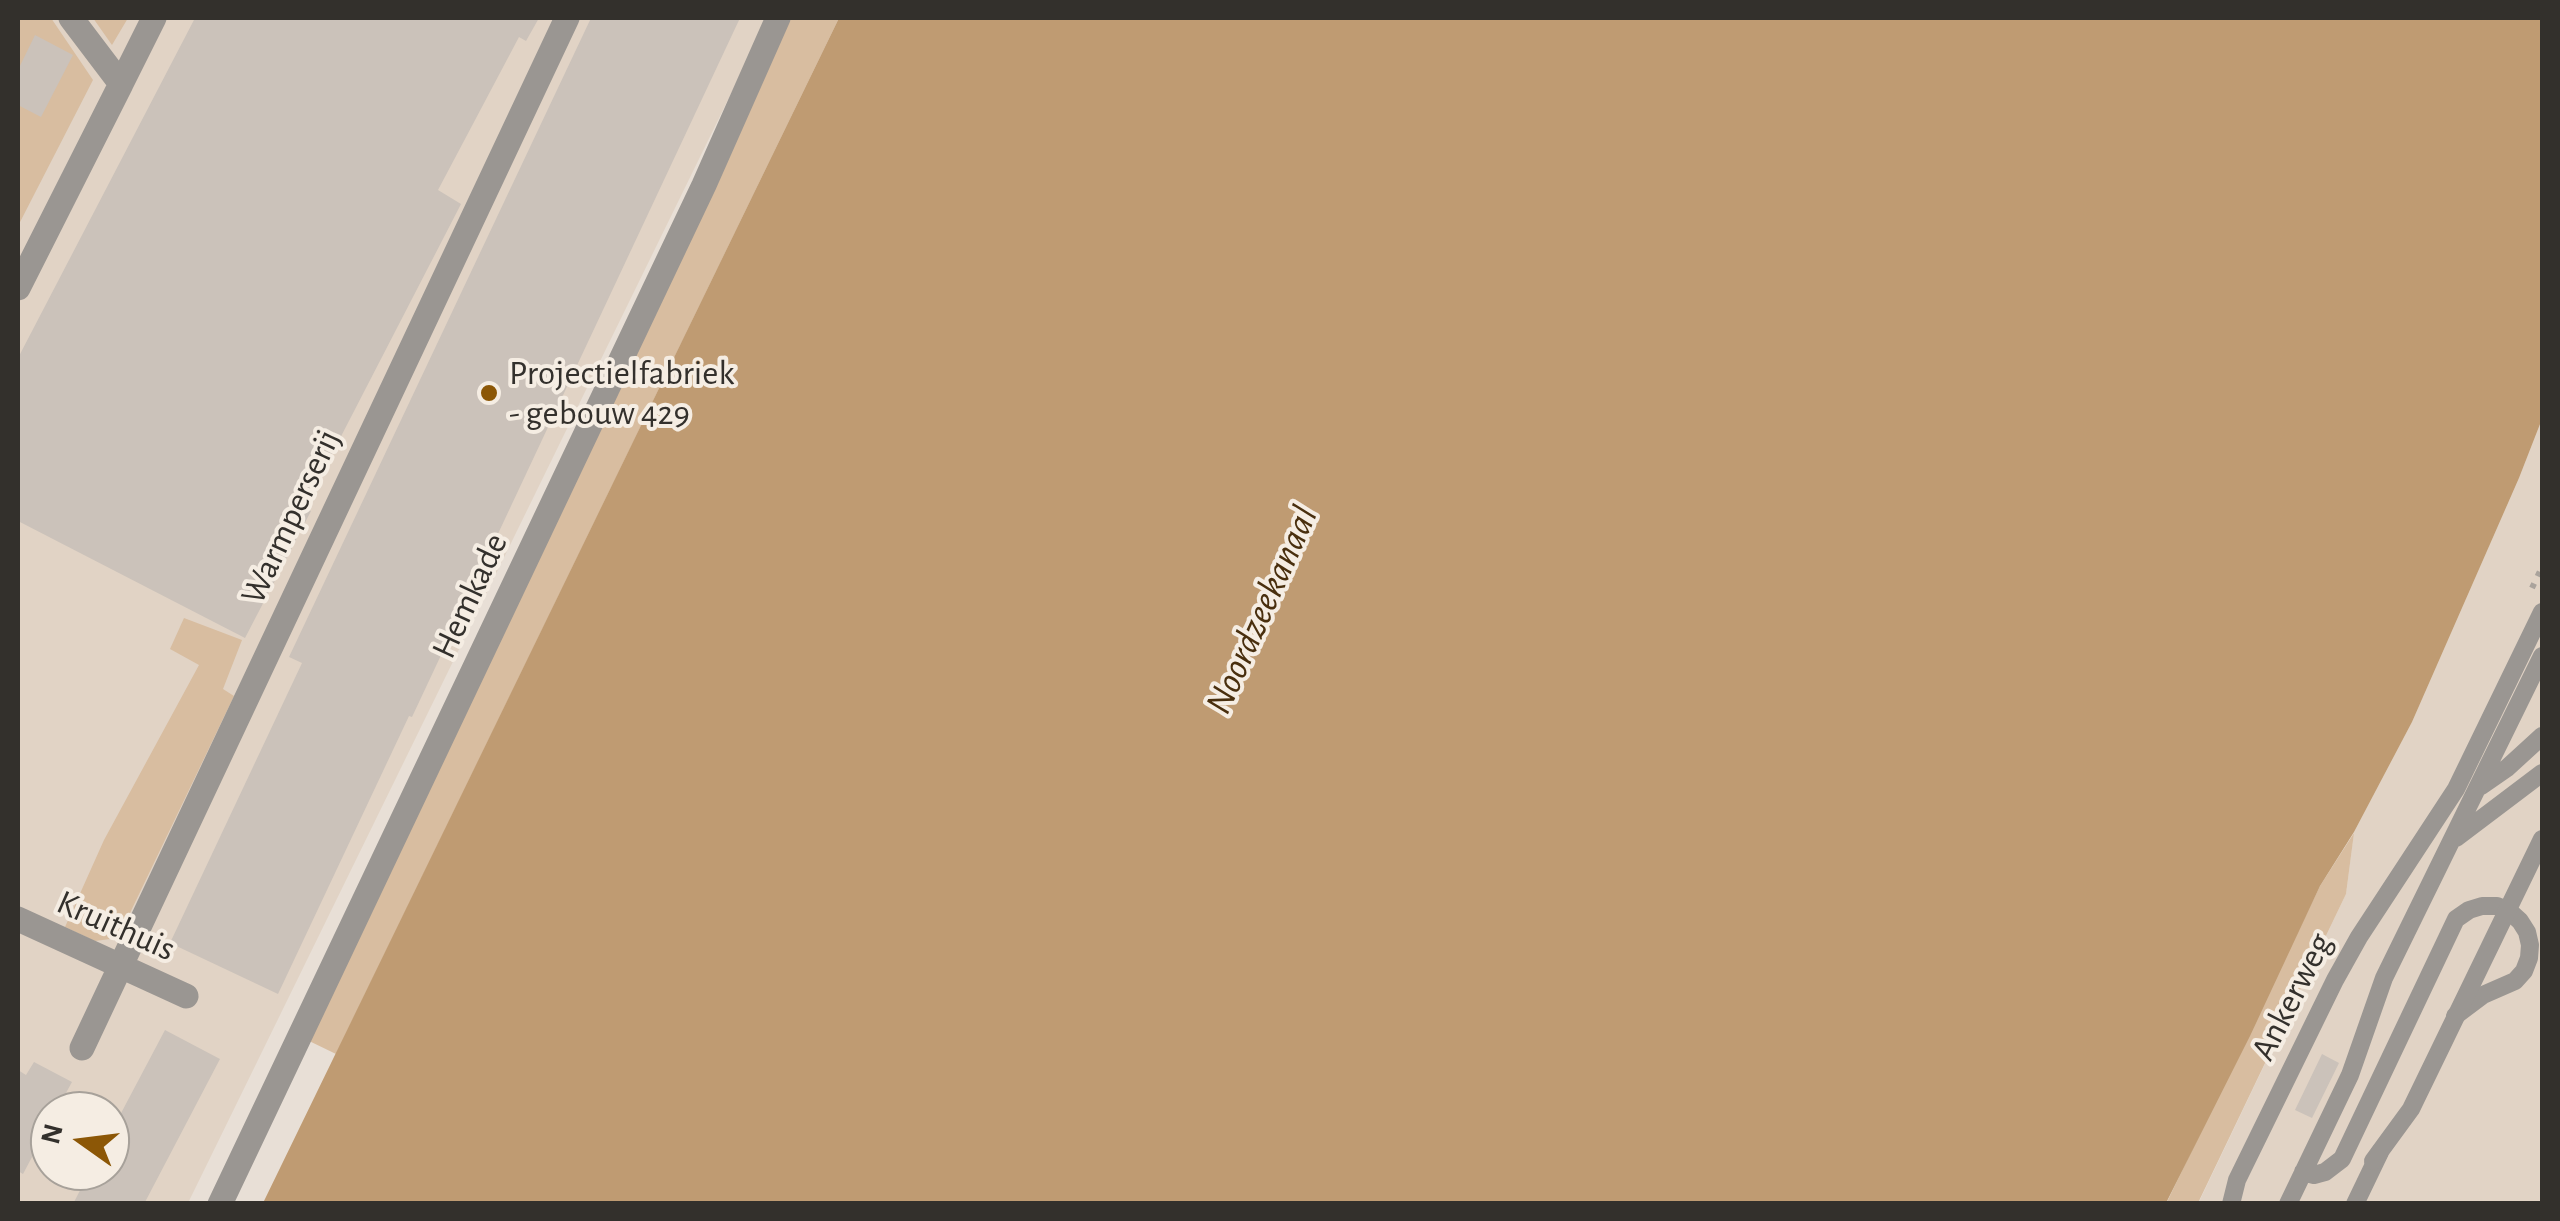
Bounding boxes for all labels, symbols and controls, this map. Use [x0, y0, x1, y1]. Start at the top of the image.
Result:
place label: Projectielfabriek - gebouw 429 [509, 352, 734, 434]
marker: Projectielfabriek - gebouw 429 [478, 382, 500, 404]
street label: Warmperserij [232, 423, 350, 611]
water label: Noordzeekanaal [1196, 499, 1328, 721]
street label: Hemkade [423, 527, 517, 665]
street label: Kruithuis [50, 881, 182, 971]
street label: Ankerweg [2242, 926, 2342, 1068]
north arrow [30, 1091, 130, 1191]
text: N [37, 1121, 69, 1147]

